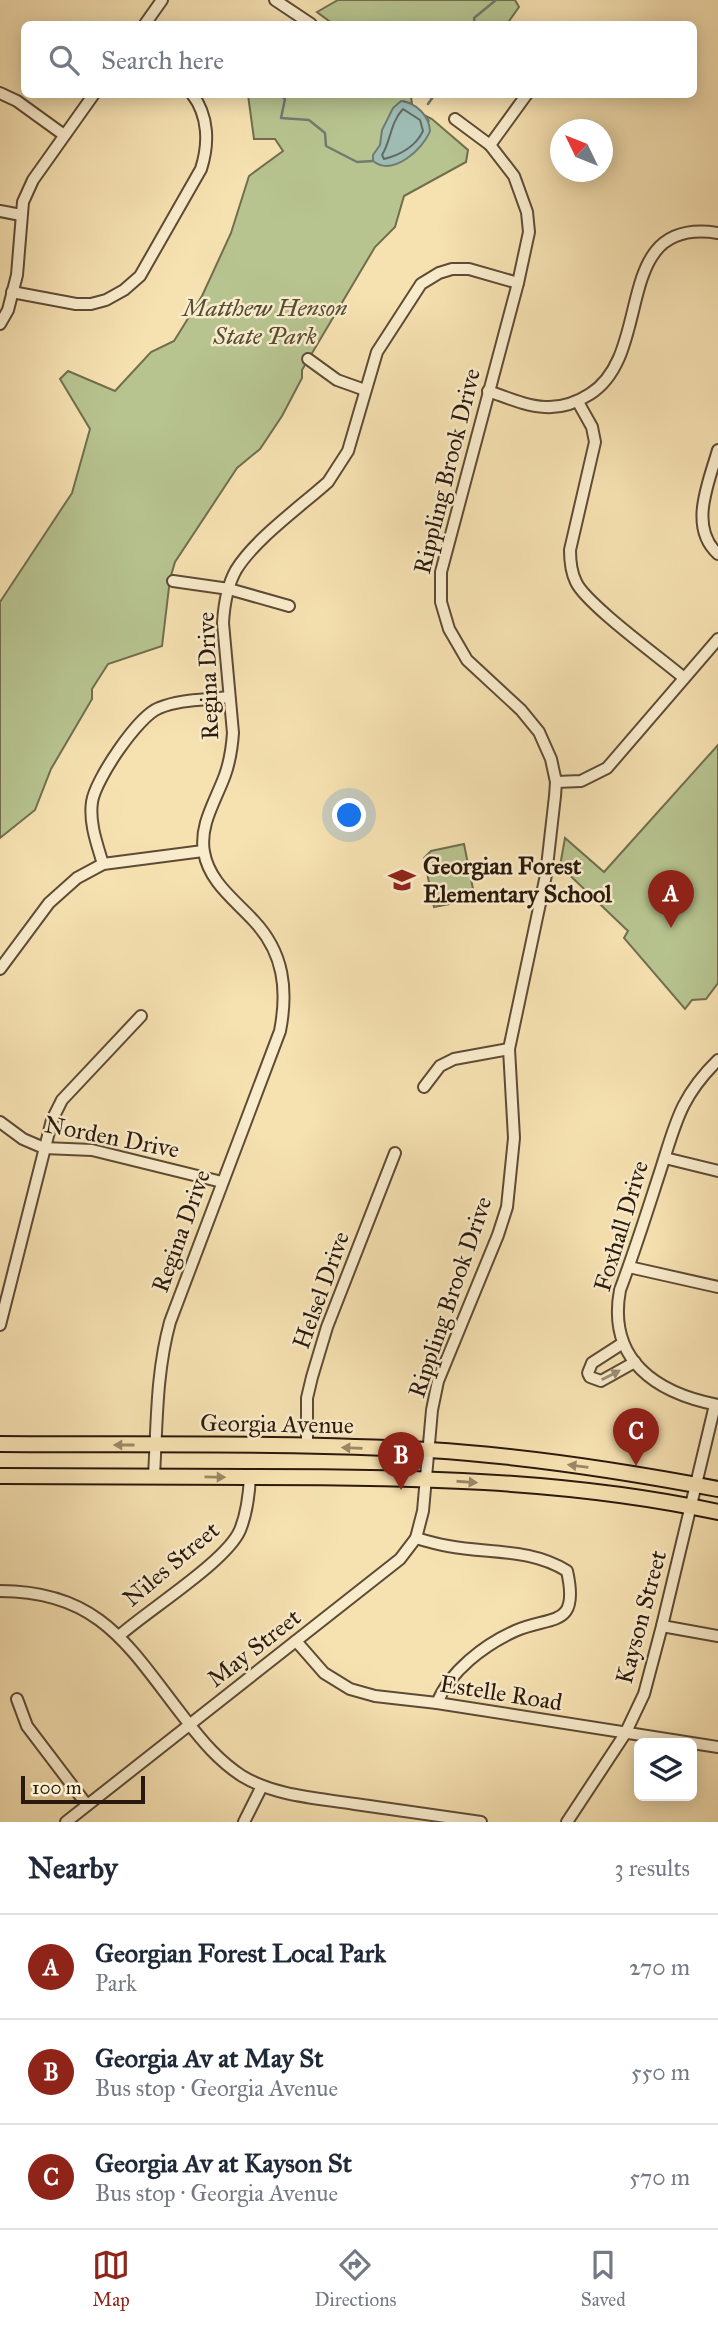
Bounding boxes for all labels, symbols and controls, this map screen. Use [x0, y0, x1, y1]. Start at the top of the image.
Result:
search box [21, 21, 697, 98]
icon: search [45, 41, 83, 79]
text: Search here [101, 44, 224, 76]
north arrow [550, 119, 613, 182]
park label: Matthew Henson State Park [181, 293, 348, 351]
street label: Rippling Brook Drive [407, 365, 487, 577]
street label: Regina Drive [191, 611, 225, 741]
your location [332, 798, 366, 832]
place label: Georgian Forest Elementary School [423, 851, 612, 909]
school or university icon: Georgian Forest Elementary School [387, 865, 417, 895]
pin: A [648, 870, 694, 928]
street label: Norden Drive [42, 1109, 182, 1165]
street label: Foxhall Drive [587, 1157, 655, 1295]
street label: Regina Drive [145, 1166, 217, 1296]
street label: Rippling Brook Drive [402, 1193, 498, 1401]
street label: Helsel Drive [286, 1227, 356, 1353]
one-way arrow [601, 1370, 621, 1381]
street label: Georgia Avenue [200, 1408, 354, 1440]
pin: C [613, 1408, 659, 1466]
pin: B [378, 1432, 424, 1490]
one-way arrow [113, 1439, 135, 1451]
one-way arrow [340, 1442, 362, 1454]
one-way arrow [567, 1460, 589, 1471]
one-way arrow [204, 1471, 226, 1483]
one-way arrow [456, 1477, 478, 1488]
street label: Niles Street [117, 1515, 226, 1613]
street label: Kayson Street [609, 1547, 673, 1687]
street label: May Street [201, 1602, 307, 1694]
street label: Estelle Road [438, 1669, 564, 1717]
map controls [634, 1738, 697, 1801]
button: layers [634, 1738, 697, 1801]
scale bar [21, 1773, 145, 1805]
text: 100 m [32, 1776, 82, 1799]
text: Nearby [28, 1850, 118, 1886]
text: 3 results [614, 1854, 690, 1882]
text: Georgian Forest Local Park [95, 1937, 386, 1969]
text: A [43, 1953, 59, 1981]
text: 270 m [629, 1953, 690, 1981]
text: Park [95, 1969, 137, 1997]
text: Georgia Av at May St [95, 2042, 323, 2074]
text: B [43, 2058, 59, 2086]
text: 550 m [631, 2058, 690, 2086]
text: Bus stop · Georgia Avenue [95, 2074, 338, 2102]
text: Georgia Av at Kayson St [95, 2147, 352, 2179]
text: C [43, 2163, 59, 2191]
text: 570 m [629, 2163, 690, 2191]
text: Bus stop · Georgia Avenue [95, 2179, 338, 2207]
tab: Map [92, 2246, 130, 2311]
tab: Directions [314, 2246, 396, 2311]
tab: Saved [581, 2246, 626, 2311]

